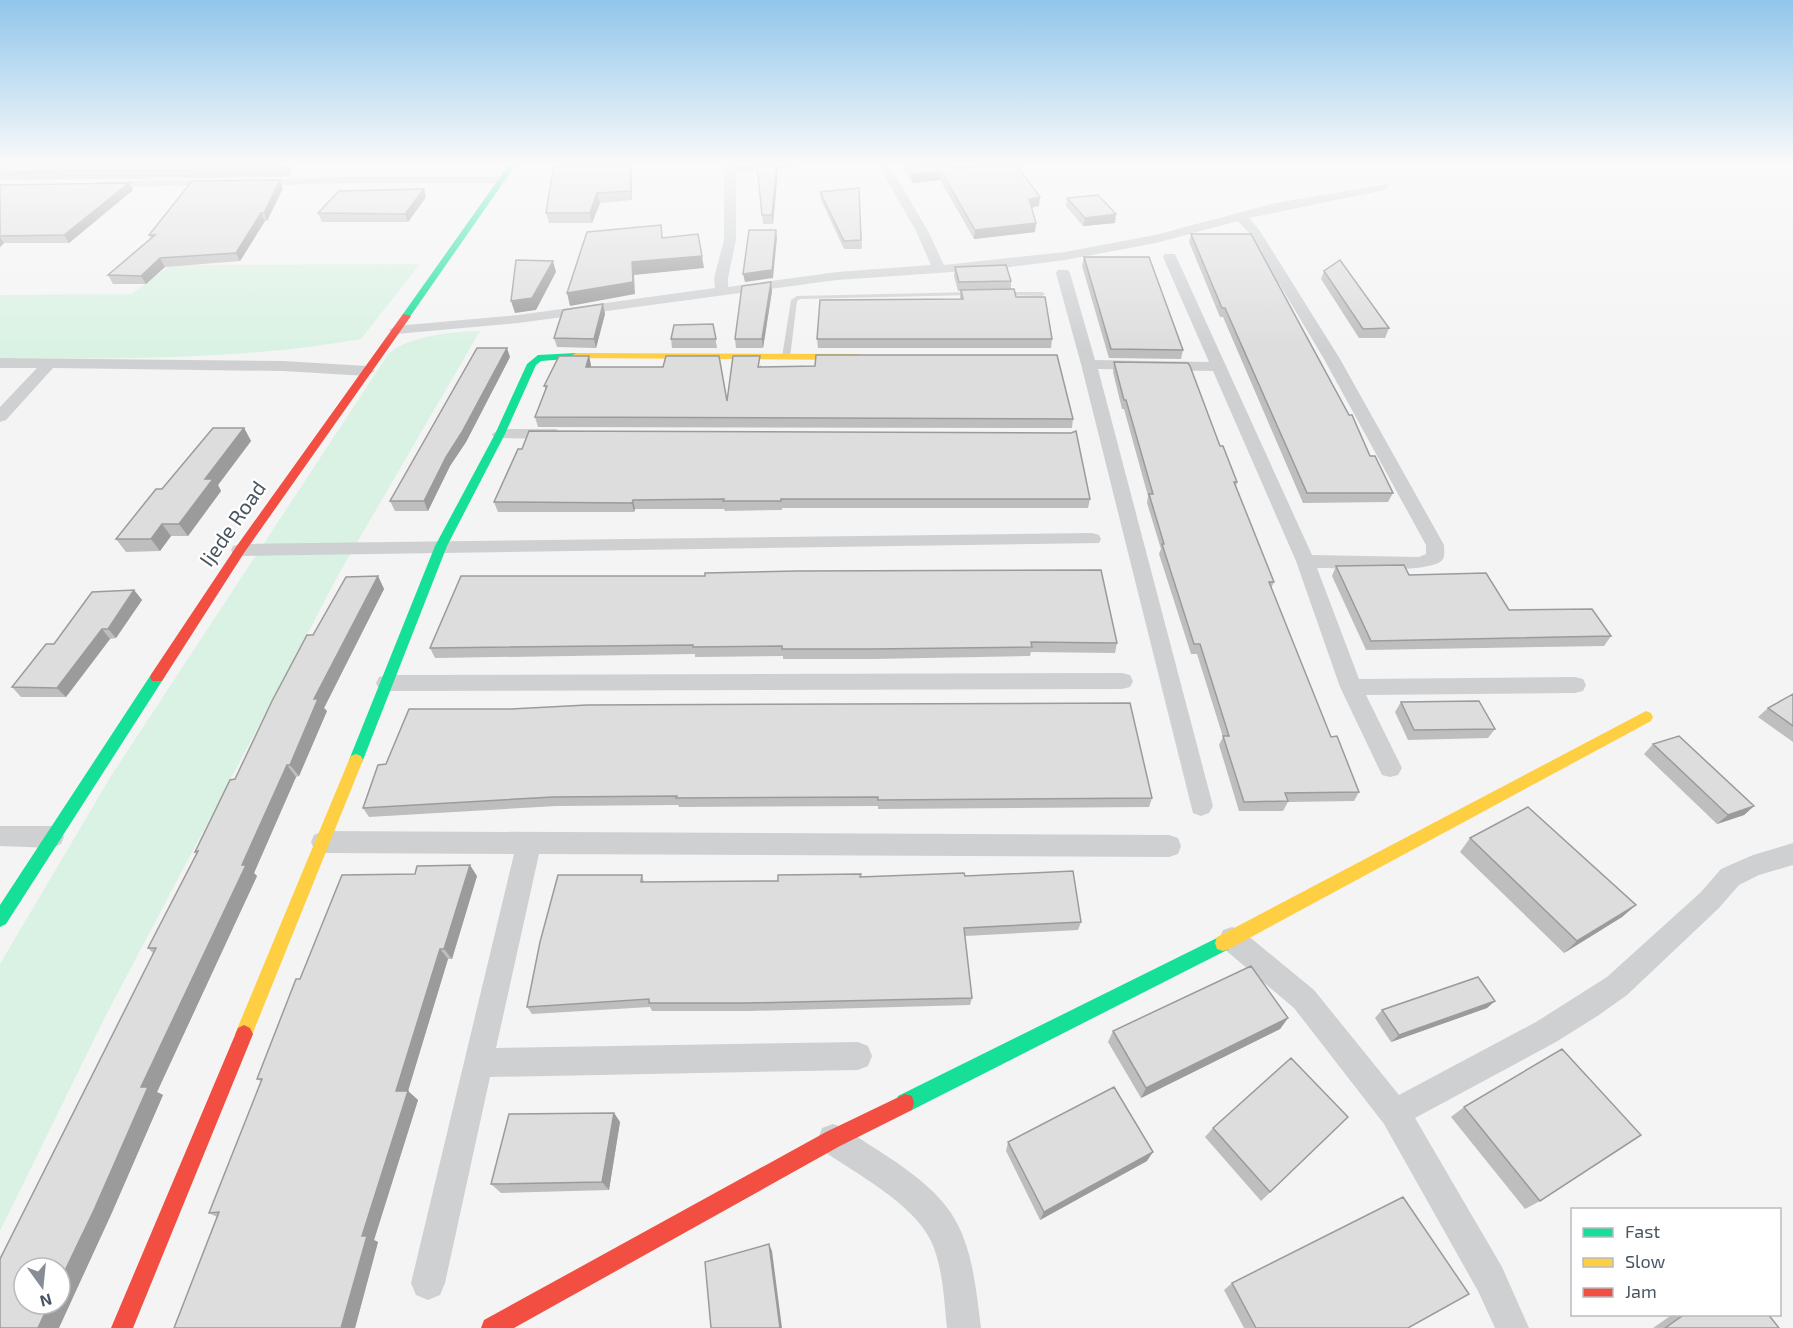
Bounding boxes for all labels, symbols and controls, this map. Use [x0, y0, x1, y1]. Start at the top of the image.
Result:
street label: Ijede Road [193, 476, 271, 571]
legend [1571, 1208, 1781, 1316]
text: Fast [1625, 1220, 1660, 1242]
text: Slow [1625, 1250, 1666, 1272]
north arrow [12, 1256, 72, 1316]
text: Jam [1625, 1280, 1657, 1302]
text: N [38, 1290, 54, 1312]

